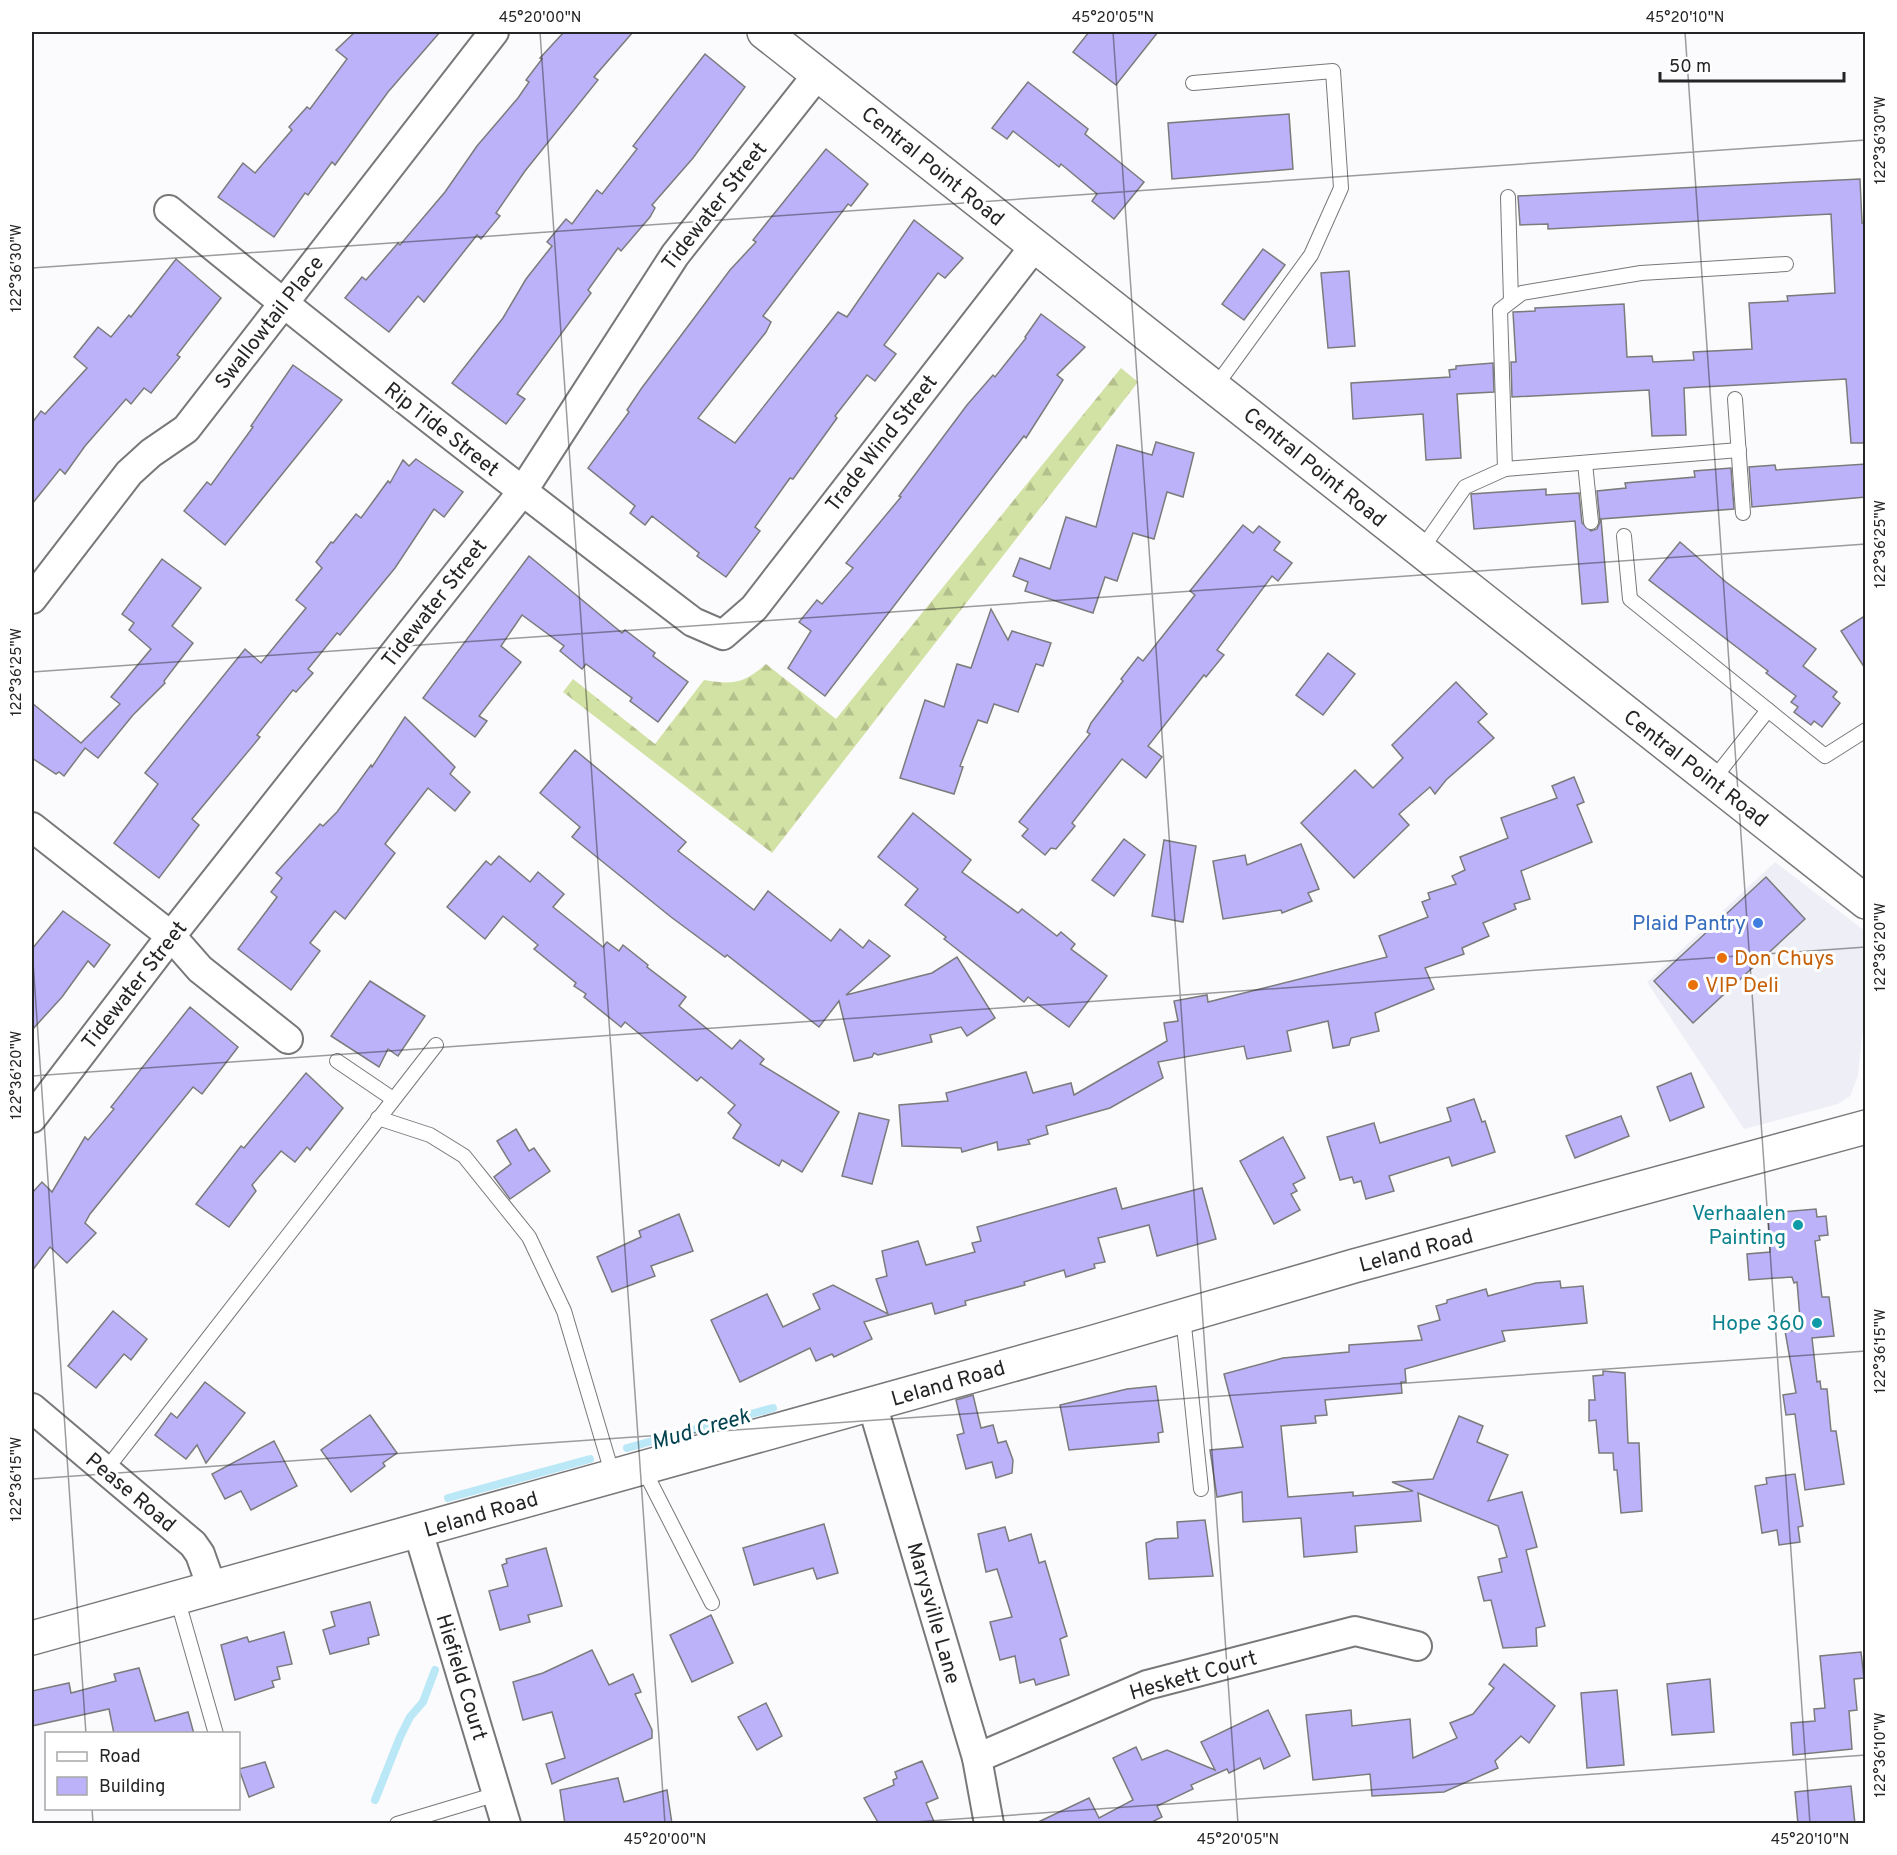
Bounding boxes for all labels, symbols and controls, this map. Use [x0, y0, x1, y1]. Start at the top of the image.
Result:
text: 45°20'00"N [499, 9, 581, 28]
text: 45°20'05"N [1072, 9, 1154, 28]
text: 45°20'10"N [1646, 9, 1724, 28]
scale bar [1660, 45, 1844, 83]
text: 50 m [1669, 56, 1711, 79]
text: 122°36'30"W [1872, 96, 1891, 184]
street label: Central Point Road [855, 101, 1009, 233]
street label: Tidewater Street [656, 137, 774, 277]
text: 122°36'30"W [8, 224, 27, 312]
street label: Swallowtail Place [210, 251, 331, 395]
street label: Trade Wind Street [820, 370, 944, 518]
street label: Rip Tide Street [378, 377, 504, 484]
street label: Central Point Road [1237, 402, 1391, 534]
text: 122°36'25"W [1872, 500, 1891, 588]
street label: Tidewater Street [376, 534, 494, 674]
text: 122°36'25"W [8, 628, 27, 716]
street label: Central Point Road [1617, 704, 1773, 834]
text: 122°36'20"W [1872, 903, 1891, 991]
place label: Plaid Pantry [1632, 911, 1746, 938]
street label: Tidewater Street [76, 916, 194, 1056]
marker: Plaid Pantry [1751, 916, 1765, 930]
place label: Don Chuys [1734, 946, 1834, 973]
marker: Don Chuys [1715, 951, 1729, 965]
place label: VIP Deli [1705, 973, 1779, 1000]
marker: VIP Deli [1686, 978, 1700, 992]
text: 122°36'20"W [8, 1031, 27, 1119]
place label: Verhaalen Painting [1692, 1201, 1786, 1252]
marker: Verhaalen Painting [1791, 1218, 1805, 1232]
street label: Leland Road [1356, 1223, 1477, 1280]
text: 122°36'15"W [1872, 1309, 1891, 1393]
place label: Hope 360 [1712, 1311, 1805, 1338]
marker: Hope 360 [1810, 1316, 1824, 1330]
street label: Leland Road [888, 1355, 1009, 1414]
water label: Mud Creek [648, 1403, 754, 1457]
text: 122°36'15"W [8, 1437, 27, 1521]
street label: Pease Road [79, 1447, 181, 1539]
street label: Leland Road [421, 1486, 542, 1545]
street label: Marysville Lane [899, 1540, 966, 1687]
street label: Hiefield Court [429, 1611, 493, 1744]
street label: Heskett Court [1126, 1645, 1260, 1708]
text: 122°36'10"W [1872, 1712, 1891, 1798]
legend [45, 1732, 240, 1810]
text: Road [99, 1746, 141, 1769]
text: Building [99, 1776, 165, 1799]
text: 45°20'00"N [624, 1831, 706, 1850]
text: 45°20'05"N [1197, 1831, 1279, 1850]
text: 45°20'10"N [1771, 1831, 1849, 1850]

